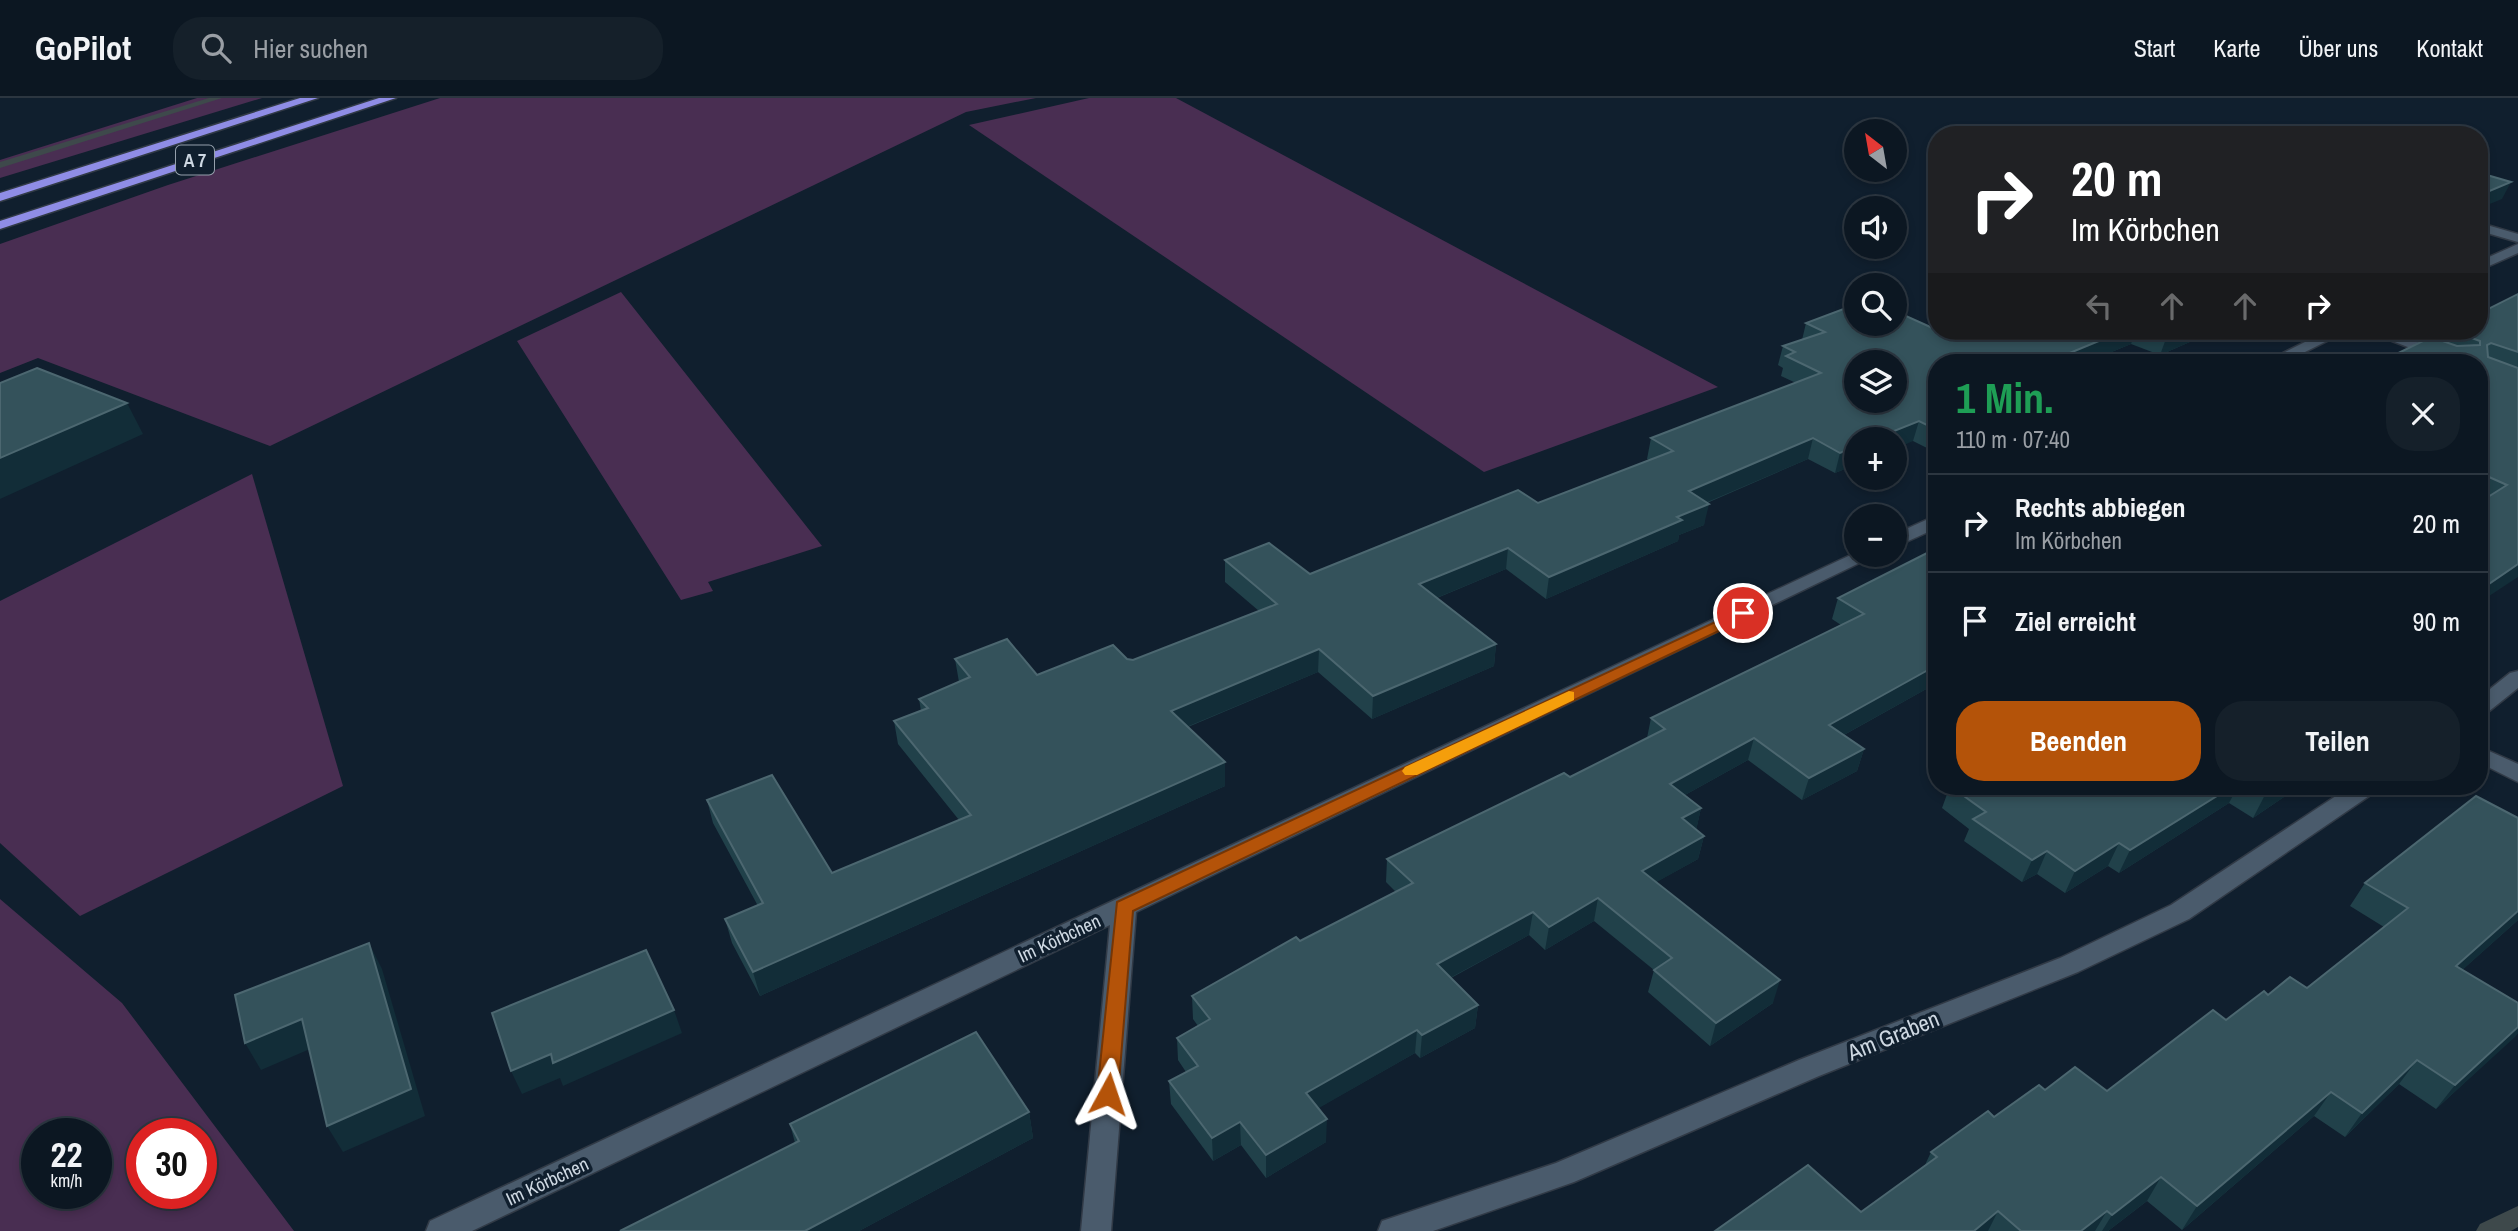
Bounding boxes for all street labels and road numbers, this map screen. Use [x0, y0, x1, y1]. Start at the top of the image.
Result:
road number: A 7 [176, 146, 214, 174]
street label: Im Körbchen [1013, 908, 1105, 968]
street label: Am Graben [1842, 1003, 1944, 1068]
street label: Im Körbchen [501, 1151, 593, 1211]

